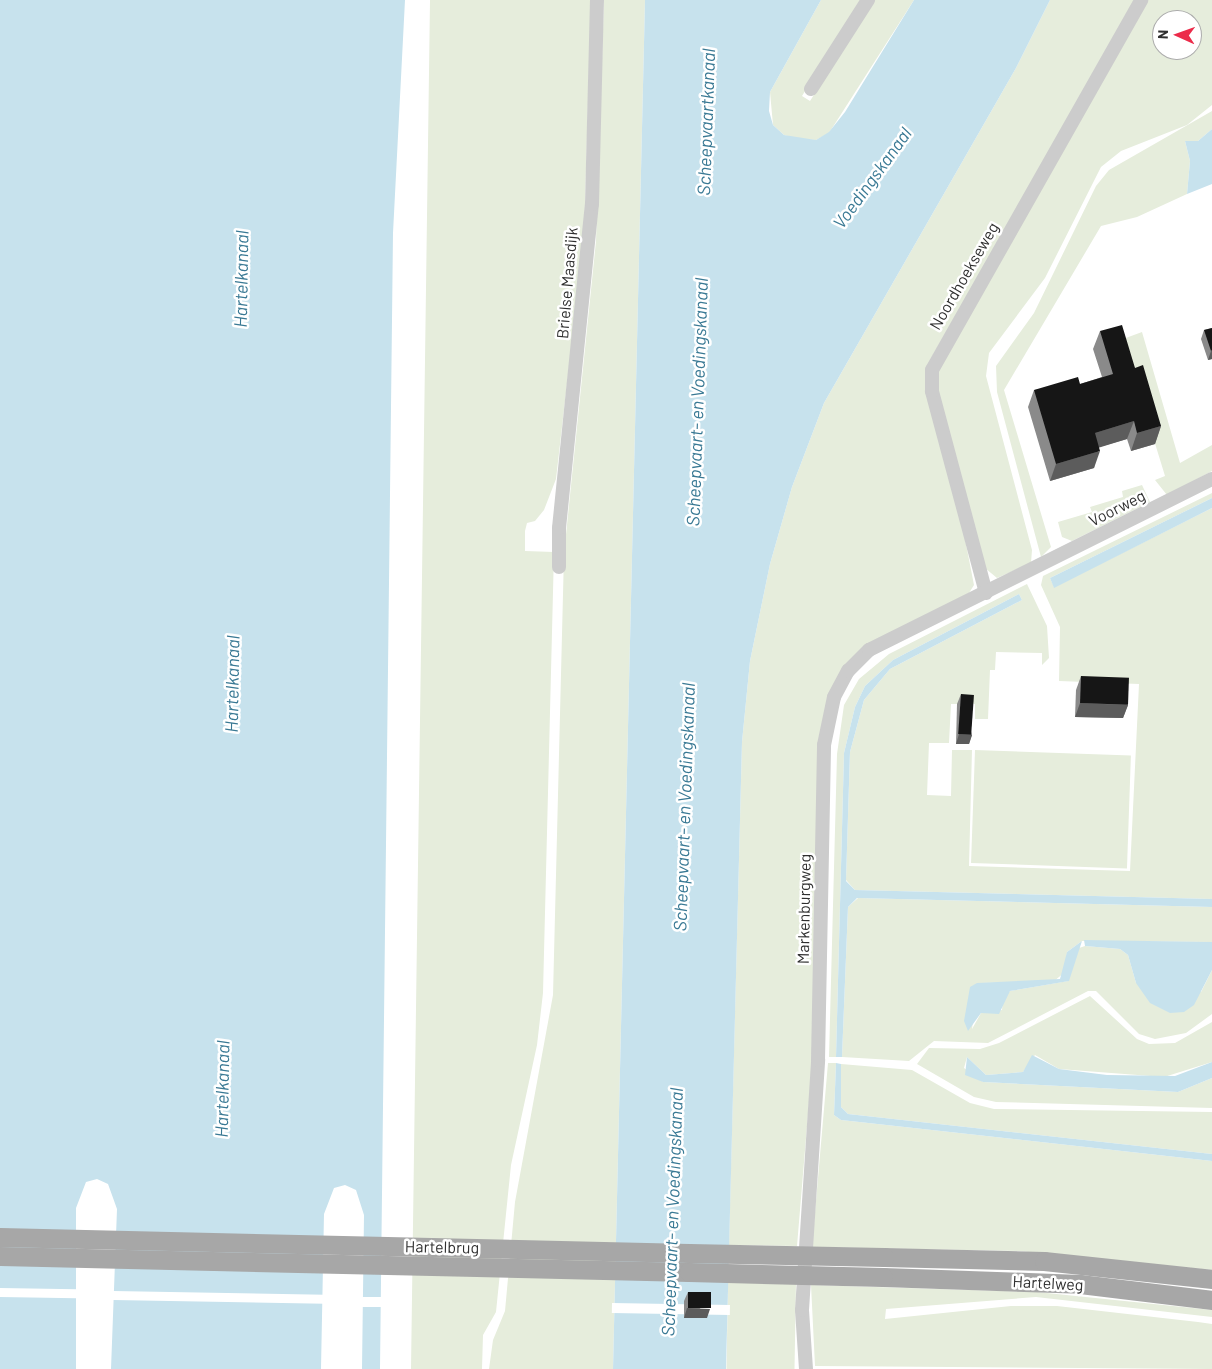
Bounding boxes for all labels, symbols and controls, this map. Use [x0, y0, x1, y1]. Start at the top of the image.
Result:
north arrow [1152, 10, 1202, 60]
text: N [1154, 30, 1171, 39]
water label: Scheepvaartkanaal [693, 48, 719, 196]
water label: Voedingskanaal [828, 123, 916, 233]
street label: Noordhoekseweg [925, 219, 1003, 333]
street label: Brielse Maasdijk [553, 226, 581, 340]
water label: Hartelkanaal [229, 230, 253, 328]
water label: Scheepvaart- en Voedingskanaal [682, 277, 712, 527]
street label: Voorweg [1086, 486, 1148, 530]
water label: Hartelkanaal [220, 635, 244, 733]
water label: Scheepvaart- en Voedingskanaal [669, 682, 699, 932]
street label: Markenburgweg [793, 854, 815, 964]
water label: Hartelkanaal [210, 1040, 234, 1138]
water label: Scheepvaart- en Voedingskanaal [657, 1087, 687, 1337]
street label: Hartelbrug [405, 1237, 479, 1257]
street label: Hartelweg [1012, 1272, 1084, 1294]

